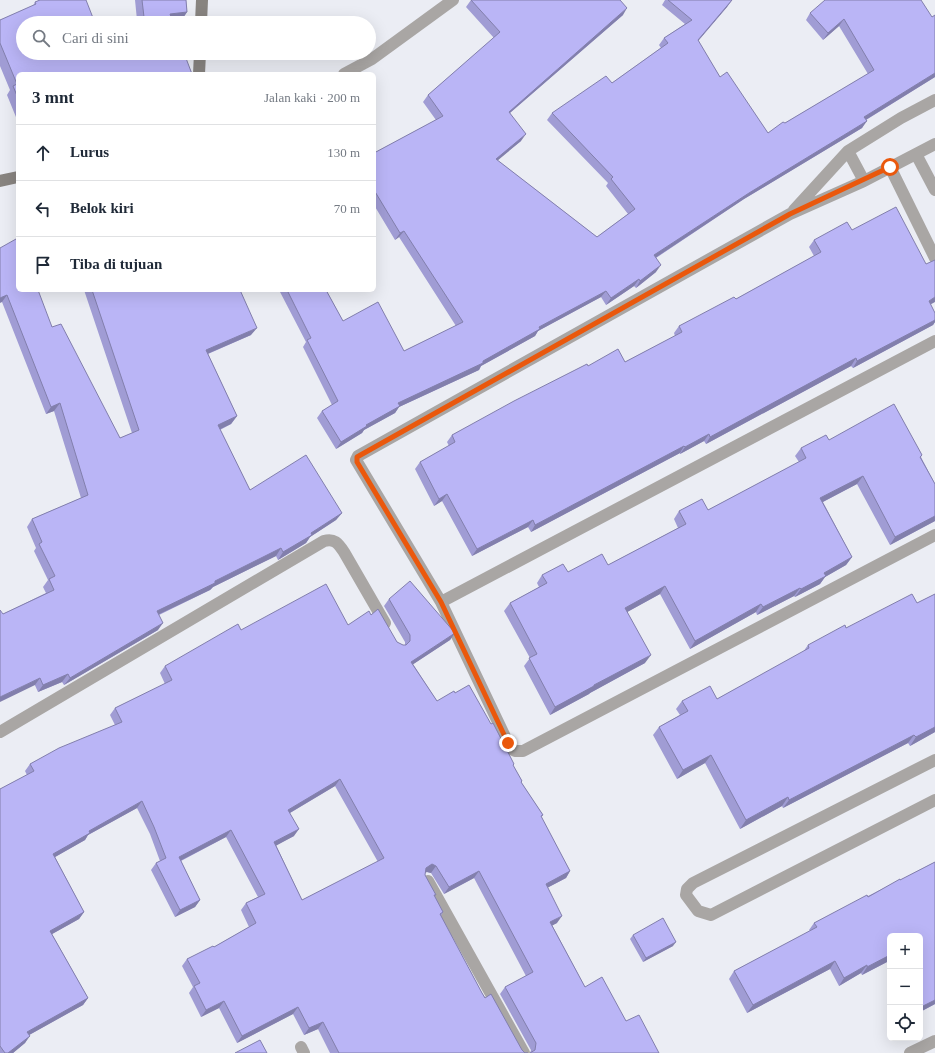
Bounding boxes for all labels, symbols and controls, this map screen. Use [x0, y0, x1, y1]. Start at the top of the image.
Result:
search box [16, 16, 376, 60]
icon: search [30, 27, 52, 49]
text: Cari di sini [62, 30, 129, 46]
text: 3 mnt [32, 88, 74, 107]
text: Jalan kaki · 200 m [264, 90, 360, 105]
icon: ahead [32, 142, 54, 164]
text: Lurus [70, 144, 109, 160]
text: 130 m [327, 145, 360, 160]
route start [881, 158, 899, 176]
icon: left [32, 198, 54, 220]
text: Belok kiri [70, 200, 134, 216]
text: 70 m [334, 201, 360, 216]
icon: arrive [32, 254, 54, 276]
text: Tiba di tujuan [70, 256, 162, 272]
route end [499, 734, 517, 752]
map controls [887, 933, 923, 1041]
button: + [887, 933, 923, 969]
button: − [887, 969, 923, 1005]
button: locate [887, 1005, 923, 1041]

